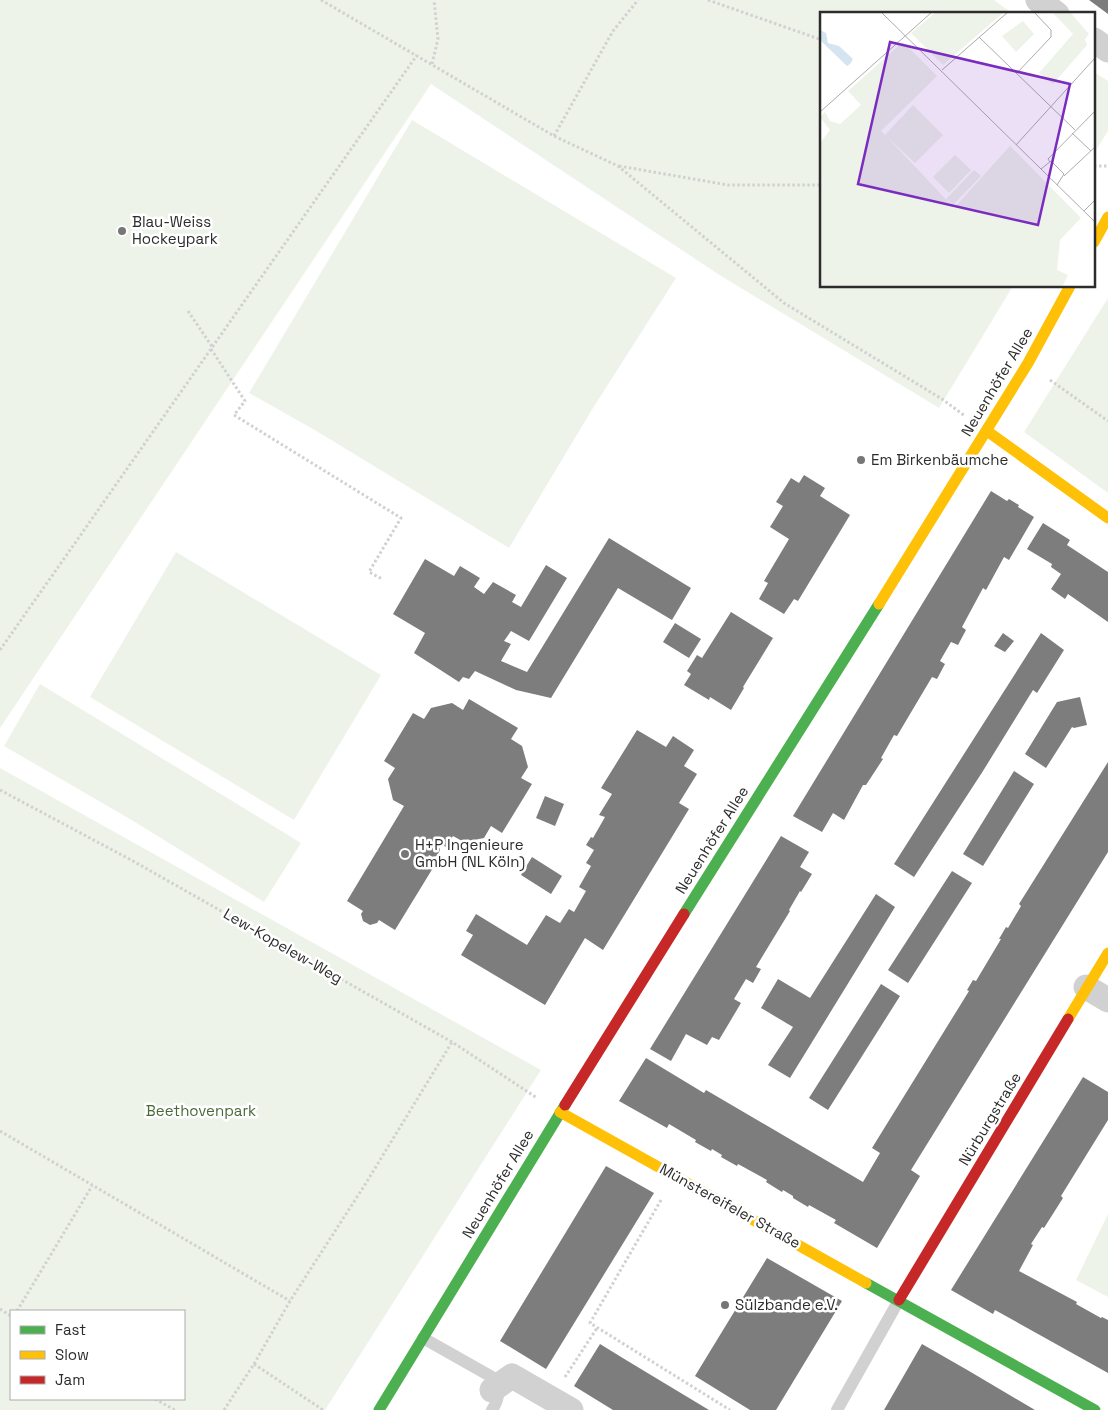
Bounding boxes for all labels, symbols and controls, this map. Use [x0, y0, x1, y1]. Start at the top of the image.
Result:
inset map [820, 12, 1096, 288]
place label: Blau-Weiss Hockeypark [132, 212, 218, 248]
marker: Blau-Weiss Hockeypark [116, 225, 128, 237]
street label: Neuenhöfer Allee [957, 324, 1037, 439]
place label: Em Birkenbäumche [871, 450, 1009, 469]
marker: Em Birkenbäumche [855, 454, 867, 466]
street label: Neuenhöfer Allee [671, 782, 752, 897]
place label: H+P Ingenieure GmbH (NL Köln) [415, 835, 525, 872]
marker: H+P Ingenieure GmbH (NL Köln) [399, 848, 411, 860]
street label: Lew-Kopelew-Weg [220, 904, 346, 987]
street label: Nürburgstraße [954, 1068, 1025, 1169]
park label: Beethovenpark [146, 1101, 256, 1120]
street label: Neuenhöfer Allee [458, 1126, 538, 1241]
street label: Münstereifeler Straße [656, 1159, 804, 1252]
place label: Sülzbande e.V. [735, 1295, 838, 1314]
marker: Sülzbande e.V. [719, 1299, 731, 1311]
legend [10, 1310, 185, 1400]
text: Fast [55, 1320, 86, 1339]
text: Slow [55, 1345, 89, 1364]
text: Jam [55, 1370, 85, 1389]

